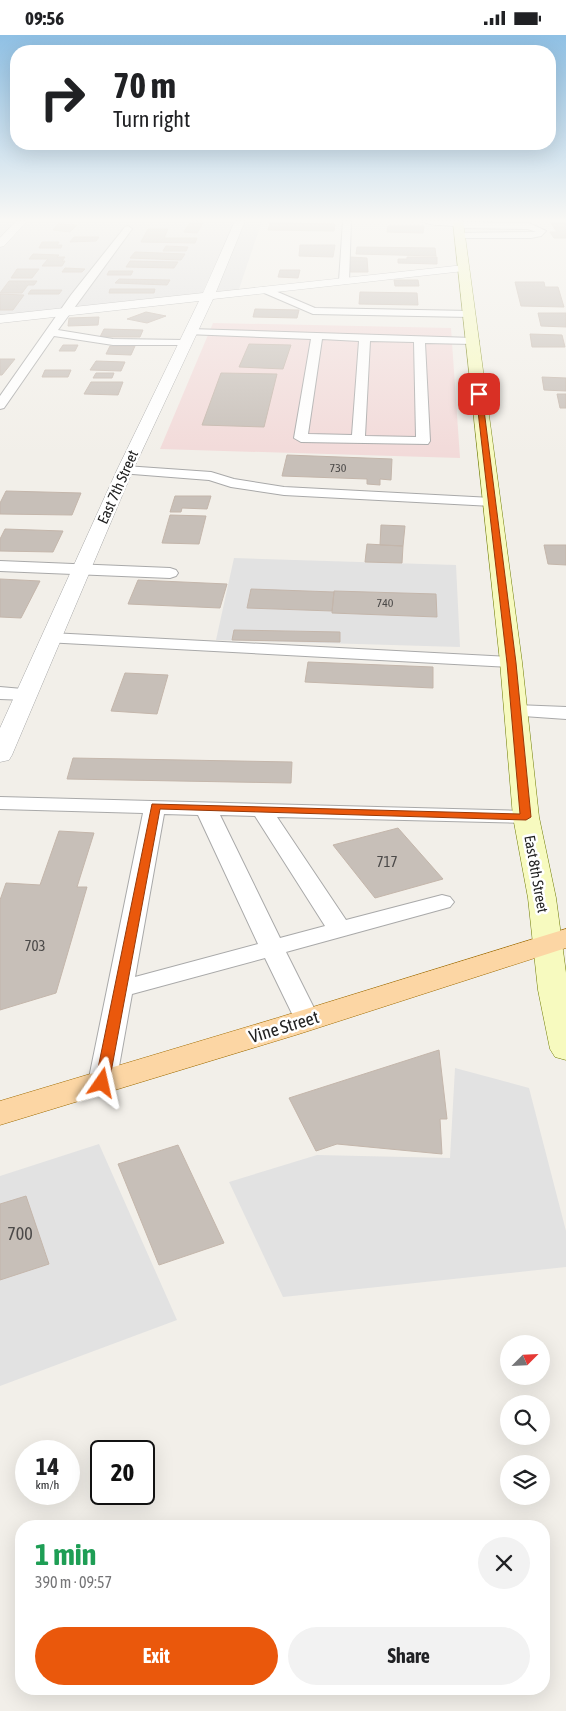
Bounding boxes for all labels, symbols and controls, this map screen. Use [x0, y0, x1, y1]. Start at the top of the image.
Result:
text: 09:56 [25, 7, 64, 29]
icon: right [30, 65, 95, 130]
text: 70 m [113, 65, 176, 105]
text: Turn right [113, 106, 190, 132]
pin [458, 373, 500, 415]
icon: arrive [465, 380, 493, 408]
street label: East 7th Street [94, 447, 141, 526]
house number: 730 [330, 461, 347, 475]
house number: 740 [377, 596, 394, 610]
street label: East 8th Street [521, 834, 552, 914]
house number: 717 [376, 853, 398, 870]
house number: 703 [24, 937, 46, 954]
street label: Vine Street [246, 1006, 321, 1047]
position arrow [75, 1056, 127, 1108]
house number: 700 [7, 1223, 33, 1244]
north arrow [500, 1335, 550, 1385]
map controls [500, 1335, 550, 1505]
button: search [500, 1395, 550, 1445]
speed limit sign: 20 [90, 1440, 155, 1505]
text: 14 [36, 1452, 59, 1480]
button: layers [500, 1455, 550, 1505]
text: km/h [36, 1478, 59, 1492]
text: 1 min [35, 1537, 96, 1571]
button: close [478, 1537, 530, 1589]
text: 390 m · 09:57 [35, 1573, 112, 1591]
button: Exit [35, 1627, 278, 1685]
button: Share [288, 1627, 530, 1685]

